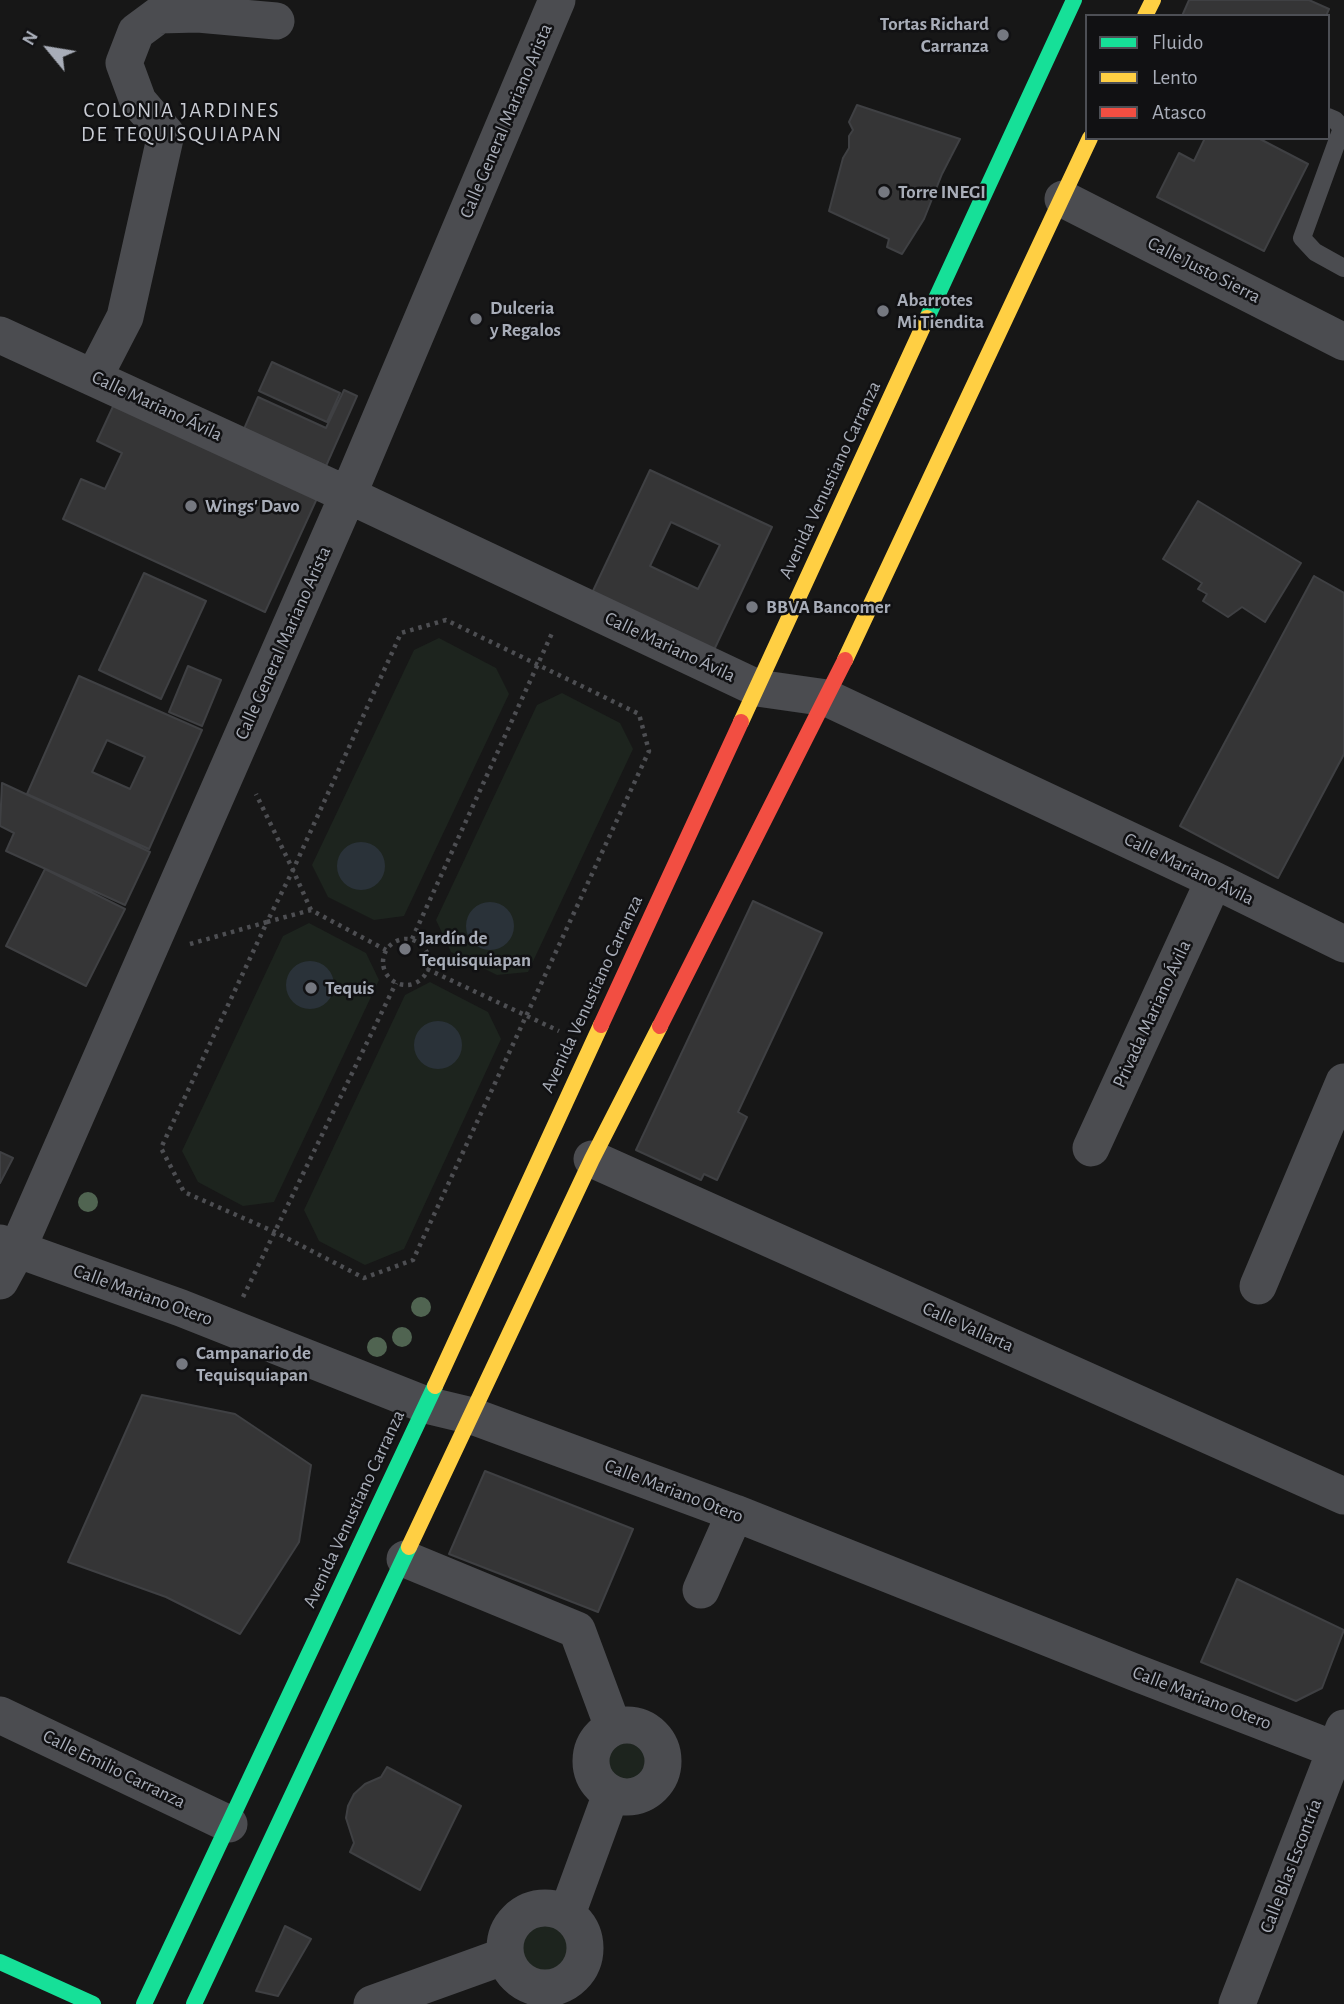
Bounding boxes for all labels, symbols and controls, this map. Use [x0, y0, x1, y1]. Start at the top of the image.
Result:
place label: Tortas Richard Carranza [880, 13, 989, 57]
north arrow [14, 14, 84, 84]
legend [1085, 14, 1330, 140]
street label: Calle General Mariano Arista [455, 20, 557, 222]
marker: Tortas Richard Carranza [995, 27, 1011, 43]
text: N [19, 28, 42, 49]
text: Fluido [1152, 32, 1203, 53]
text: Lento [1152, 67, 1198, 88]
district label: COLONIA JARDINES DE TEQUISQUIAPAN [83, 98, 281, 148]
text: Atasco [1152, 102, 1206, 123]
place label: Torre INEGI [898, 181, 986, 203]
marker: Torre INEGI [876, 184, 892, 200]
street label: Calle Justo Sierra [1144, 232, 1264, 308]
place label: Abarrotes Mi Tiendita [897, 289, 984, 333]
place label: Dulceria y Regalos [490, 297, 561, 341]
marker: Abarrotes Mi Tiendita [875, 303, 891, 319]
marker: Dulceria y Regalos [468, 311, 484, 327]
street label: Calle Mariano Ávila [88, 366, 226, 446]
street label: Avenida Venustiano Carranza [774, 378, 886, 582]
place label: Wings' Davo [205, 495, 300, 517]
marker: Wings' Davo [183, 498, 199, 514]
street label: Calle General Mariano Arista [230, 543, 336, 743]
place label: BBVA Bancomer [766, 596, 890, 618]
marker: BBVA Bancomer [744, 599, 760, 615]
street label: Calle Mariano Ávila [601, 607, 739, 687]
street label: Calle Mariano Ávila [1120, 828, 1258, 910]
street label: Avenida Venustiano Carranza [536, 892, 648, 1096]
place label: Jardín de Tequisquiapan [419, 927, 531, 971]
street label: Privada Mariano Ávila [1108, 937, 1196, 1091]
marker: Jardín de Tequisquiapan [397, 941, 413, 957]
place label: Tequis [325, 977, 374, 999]
marker: Tequis [303, 980, 319, 996]
street label: Calle Mariano Otero [70, 1259, 216, 1331]
street label: Calle Vallarta [919, 1297, 1017, 1357]
place label: Campanario de Tequisquiapan [196, 1342, 311, 1386]
marker: Campanario de Tequisquiapan [174, 1356, 190, 1372]
street label: Avenida Venustiano Carranza [298, 1407, 410, 1611]
street label: Calle Mariano Otero [601, 1454, 747, 1528]
street label: Calle Mariano Otero [1129, 1661, 1275, 1735]
street label: Calle Emilio Carranza [39, 1725, 189, 1813]
street label: Calle Blas Escontría [1255, 1796, 1327, 1936]

